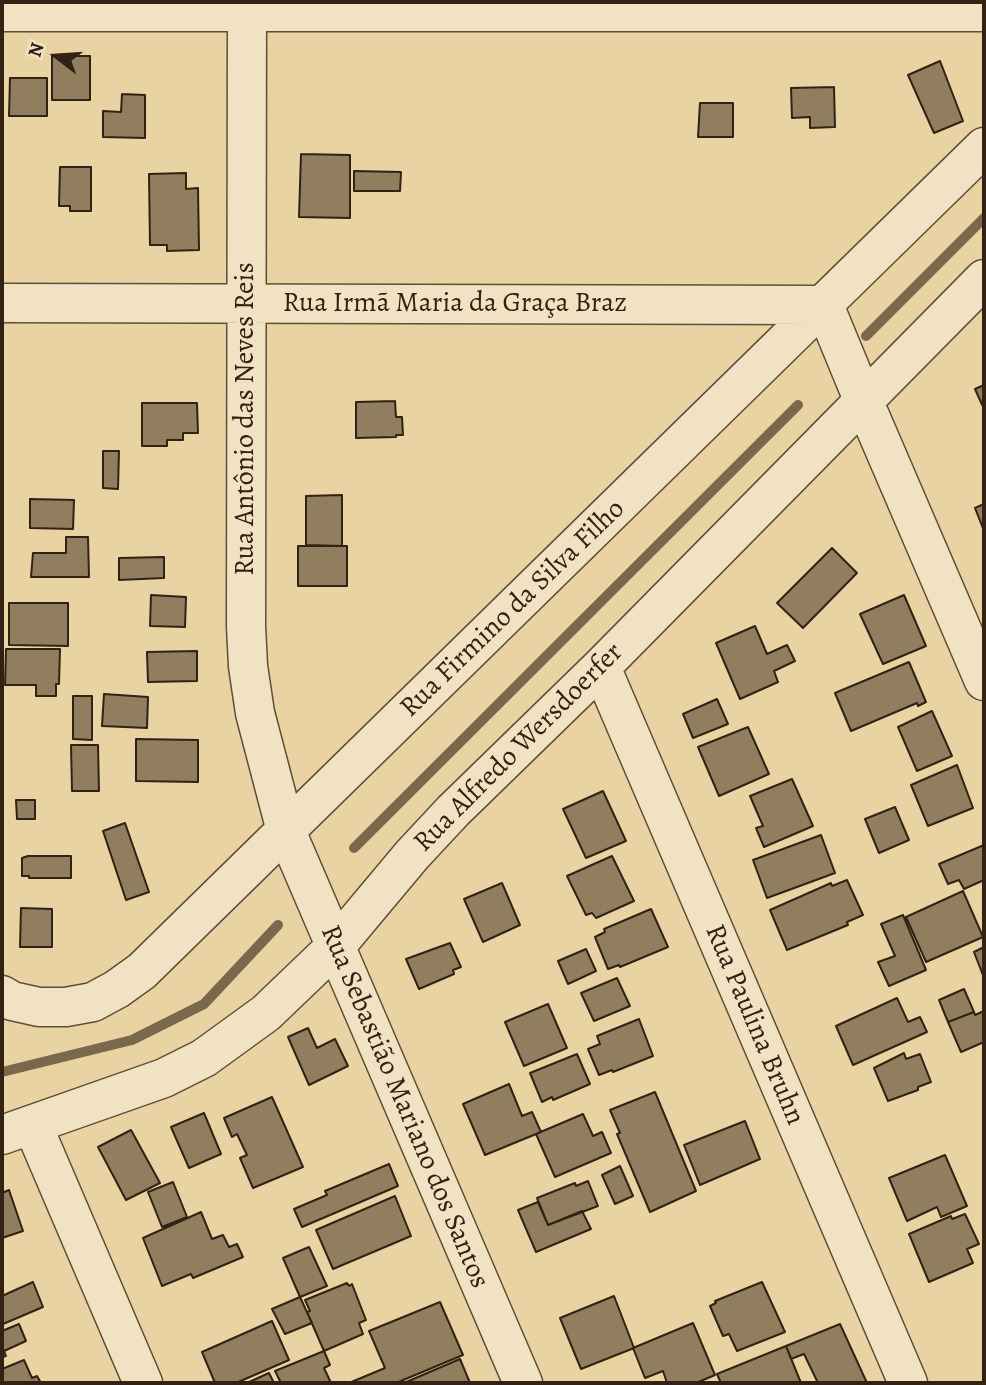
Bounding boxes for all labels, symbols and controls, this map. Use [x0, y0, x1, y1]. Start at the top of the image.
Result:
north arrow [21, 21, 91, 91]
text: N [21, 39, 50, 60]
street label: Rua Antônio das Neves Reis [229, 262, 263, 576]
street label: Rua Irmã Maria da Graça Braz [283, 287, 627, 321]
street label: Rua Firmino da Silva Filho [394, 493, 632, 725]
street label: Rua Alfredo Wersdoerfer [407, 636, 631, 860]
street label: Rua Paulina Bruhn [697, 920, 811, 1130]
street label: Rua Sebastião Mariano dos Santos [312, 921, 496, 1293]

